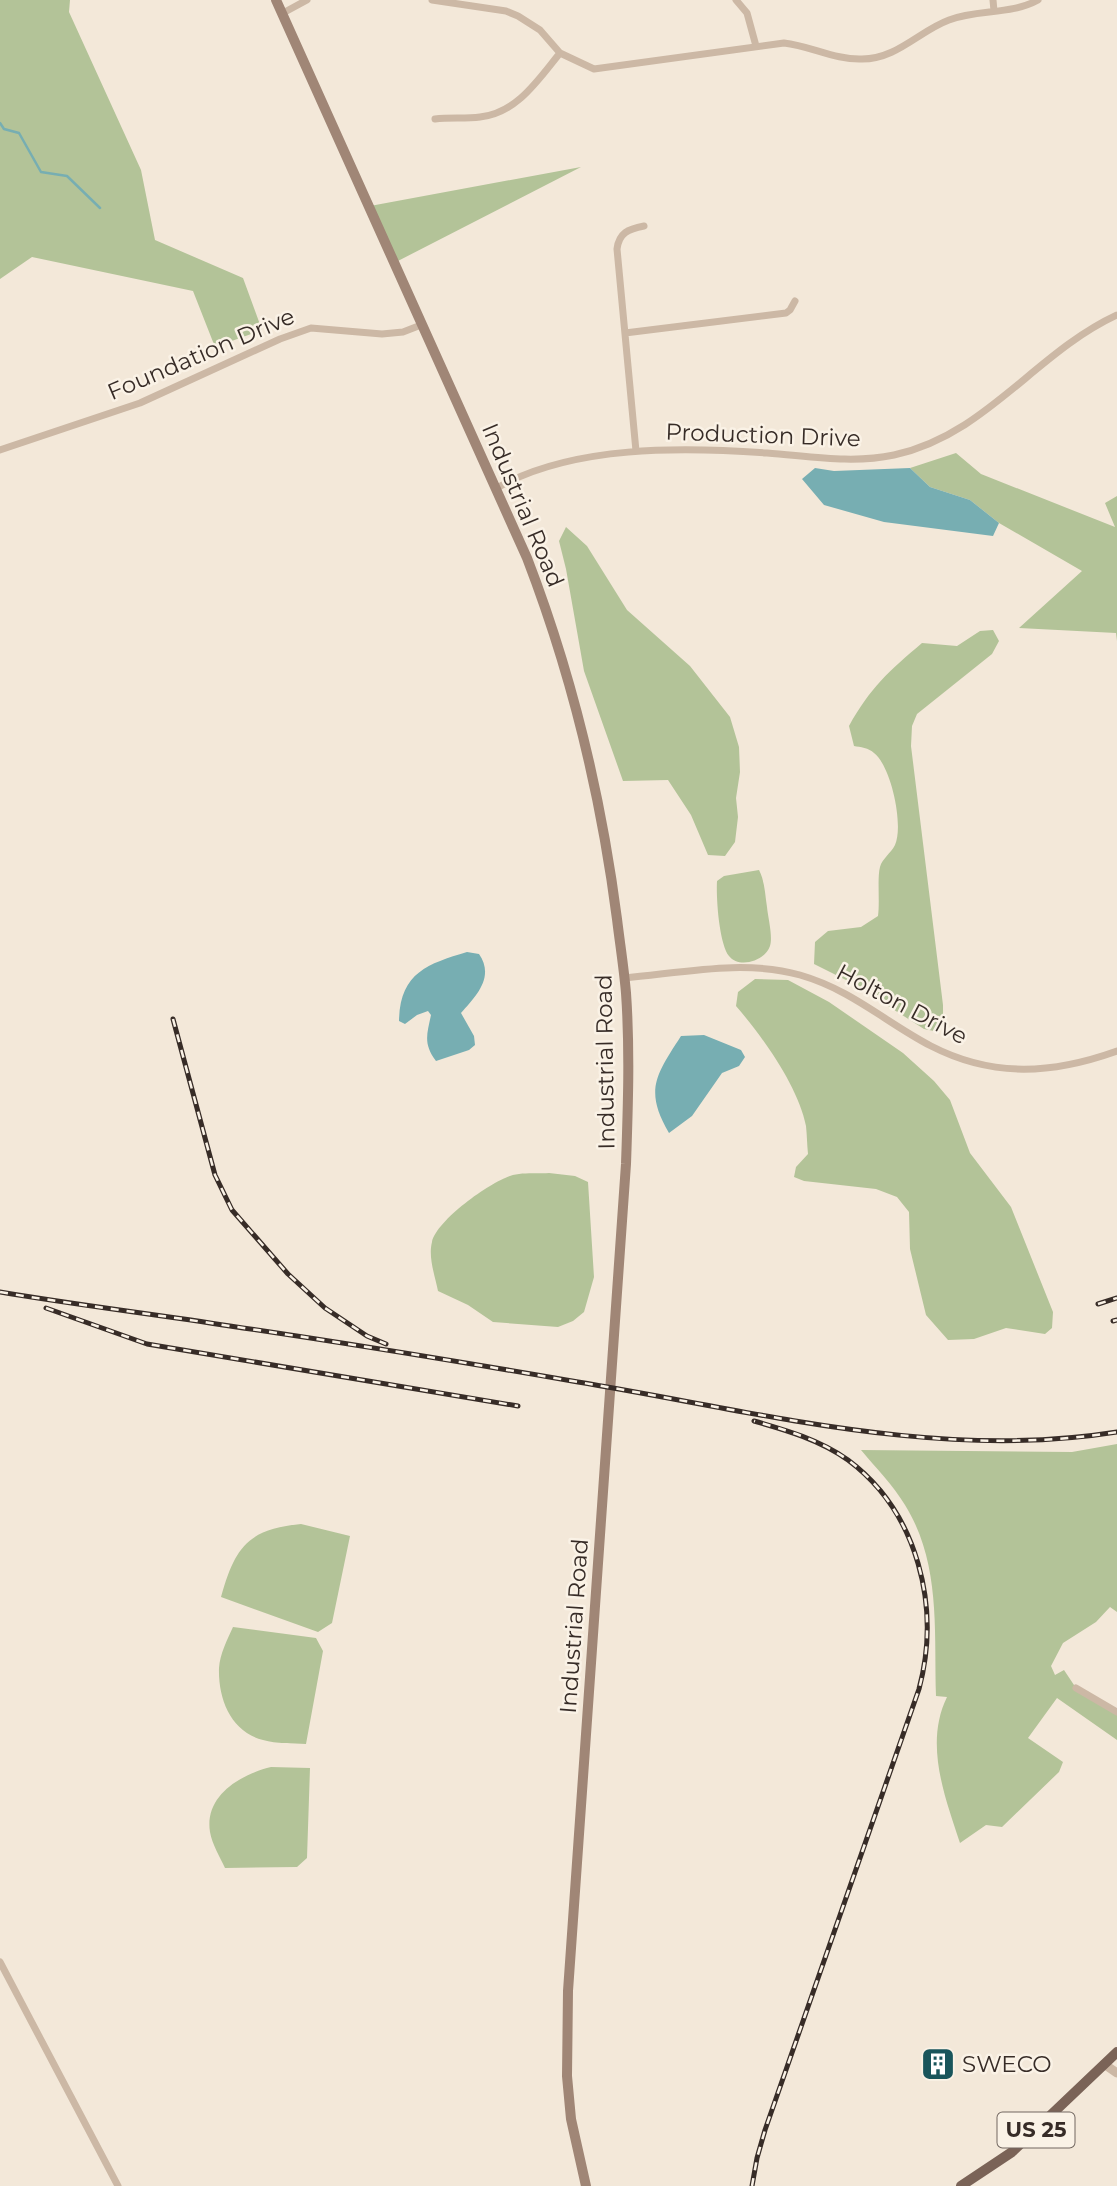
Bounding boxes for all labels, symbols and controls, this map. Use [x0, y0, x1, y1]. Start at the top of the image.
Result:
street label: Foundation Drive [103, 302, 299, 406]
street label: Production Drive [665, 418, 861, 452]
street label: Industrial Road [476, 419, 570, 591]
street label: Holton Drive [832, 958, 972, 1050]
street label: Industrial Road [589, 974, 621, 1150]
street label: Industrial Road [554, 1538, 594, 1714]
building icon: SWECO [919, 2045, 957, 2083]
place label: SWECO [962, 2050, 1052, 2078]
road number: US 25 [998, 2112, 1074, 2148]

